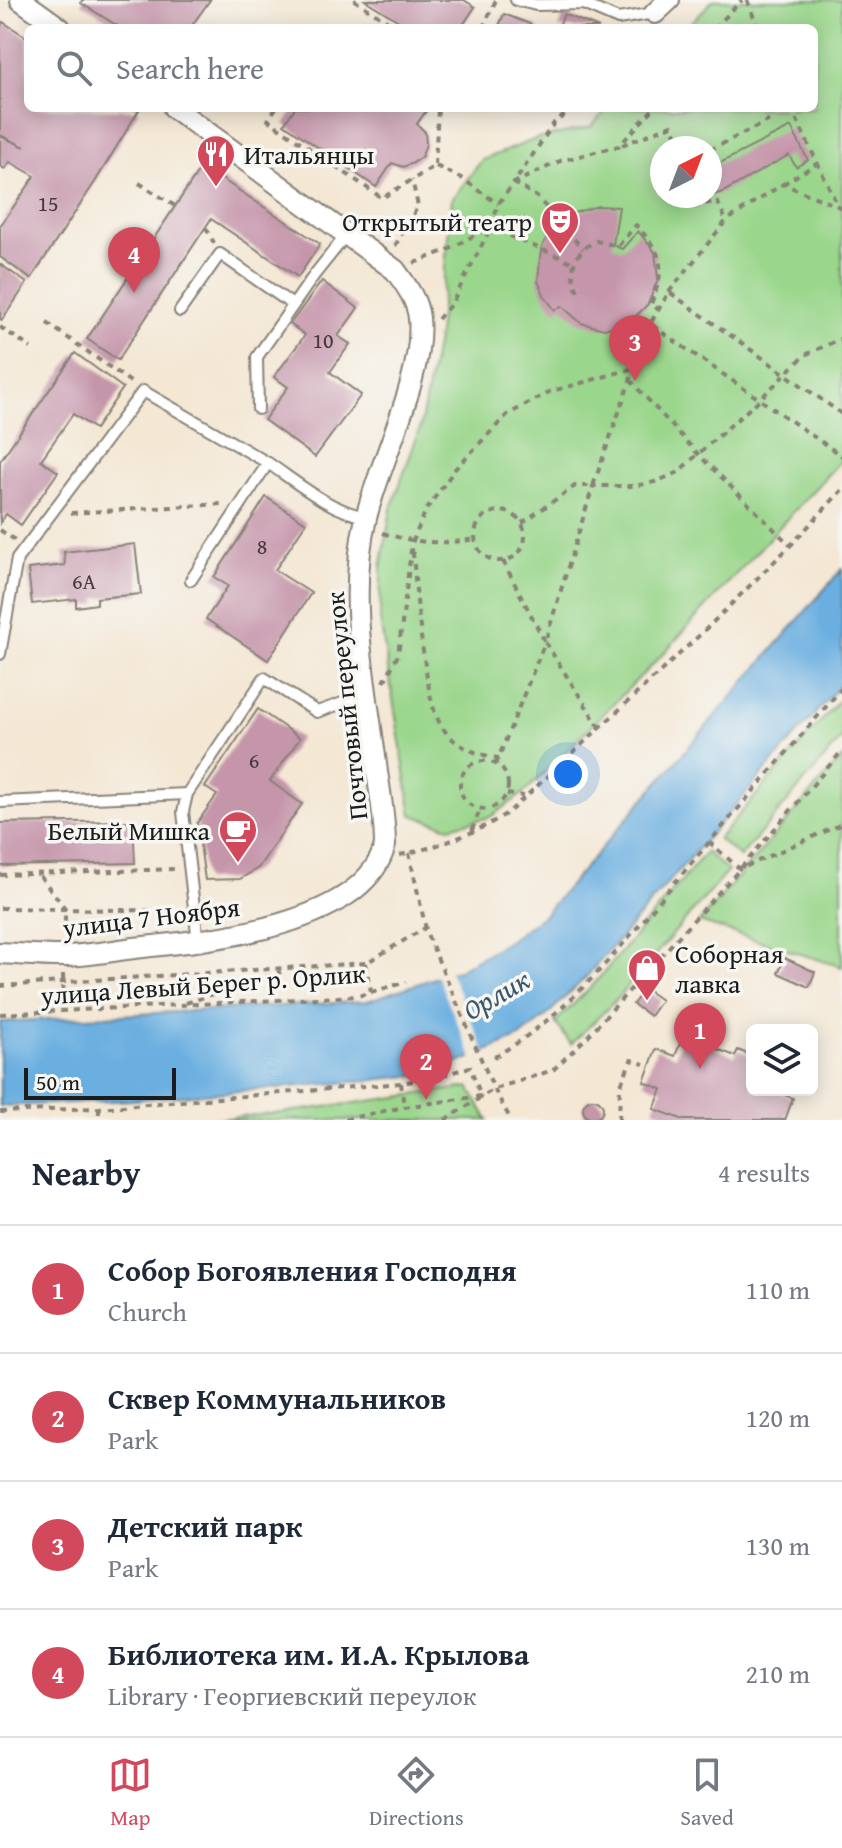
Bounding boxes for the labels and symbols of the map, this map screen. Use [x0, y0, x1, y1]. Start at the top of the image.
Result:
restaurant icon: Итальянцы [195, 133, 237, 188]
place label: Итальянцы [244, 135, 374, 174]
north arrow [650, 136, 722, 208]
house number: 15 [37, 187, 59, 219]
theatre icon: Открытый театр [539, 200, 581, 255]
place label: Открытый театр [342, 202, 532, 241]
pin: 4 [108, 227, 160, 293]
pin: 3 [609, 315, 661, 381]
house number: 10 [312, 324, 334, 356]
house number: 8 [257, 530, 267, 562]
house number: 6А [72, 565, 97, 597]
street label: Почтовый переулок [315, 590, 377, 822]
house number: 6 [249, 744, 259, 776]
your location [548, 754, 588, 794]
cafe icon: Белый Мишка [217, 809, 259, 864]
place label: Белый Мишка [48, 811, 211, 850]
street label: улица 7 Ноября [59, 887, 242, 947]
place label: Соборная лавка [675, 934, 784, 1003]
shop icon: Соборная лавка [626, 947, 668, 1002]
street label: улица Левый Берег р. Орлик [38, 953, 367, 1015]
water label: Орлик [455, 958, 537, 1030]
pin: 1 [674, 1003, 726, 1069]
pin: 2 [400, 1034, 452, 1100]
scale bar [24, 1064, 176, 1100]

